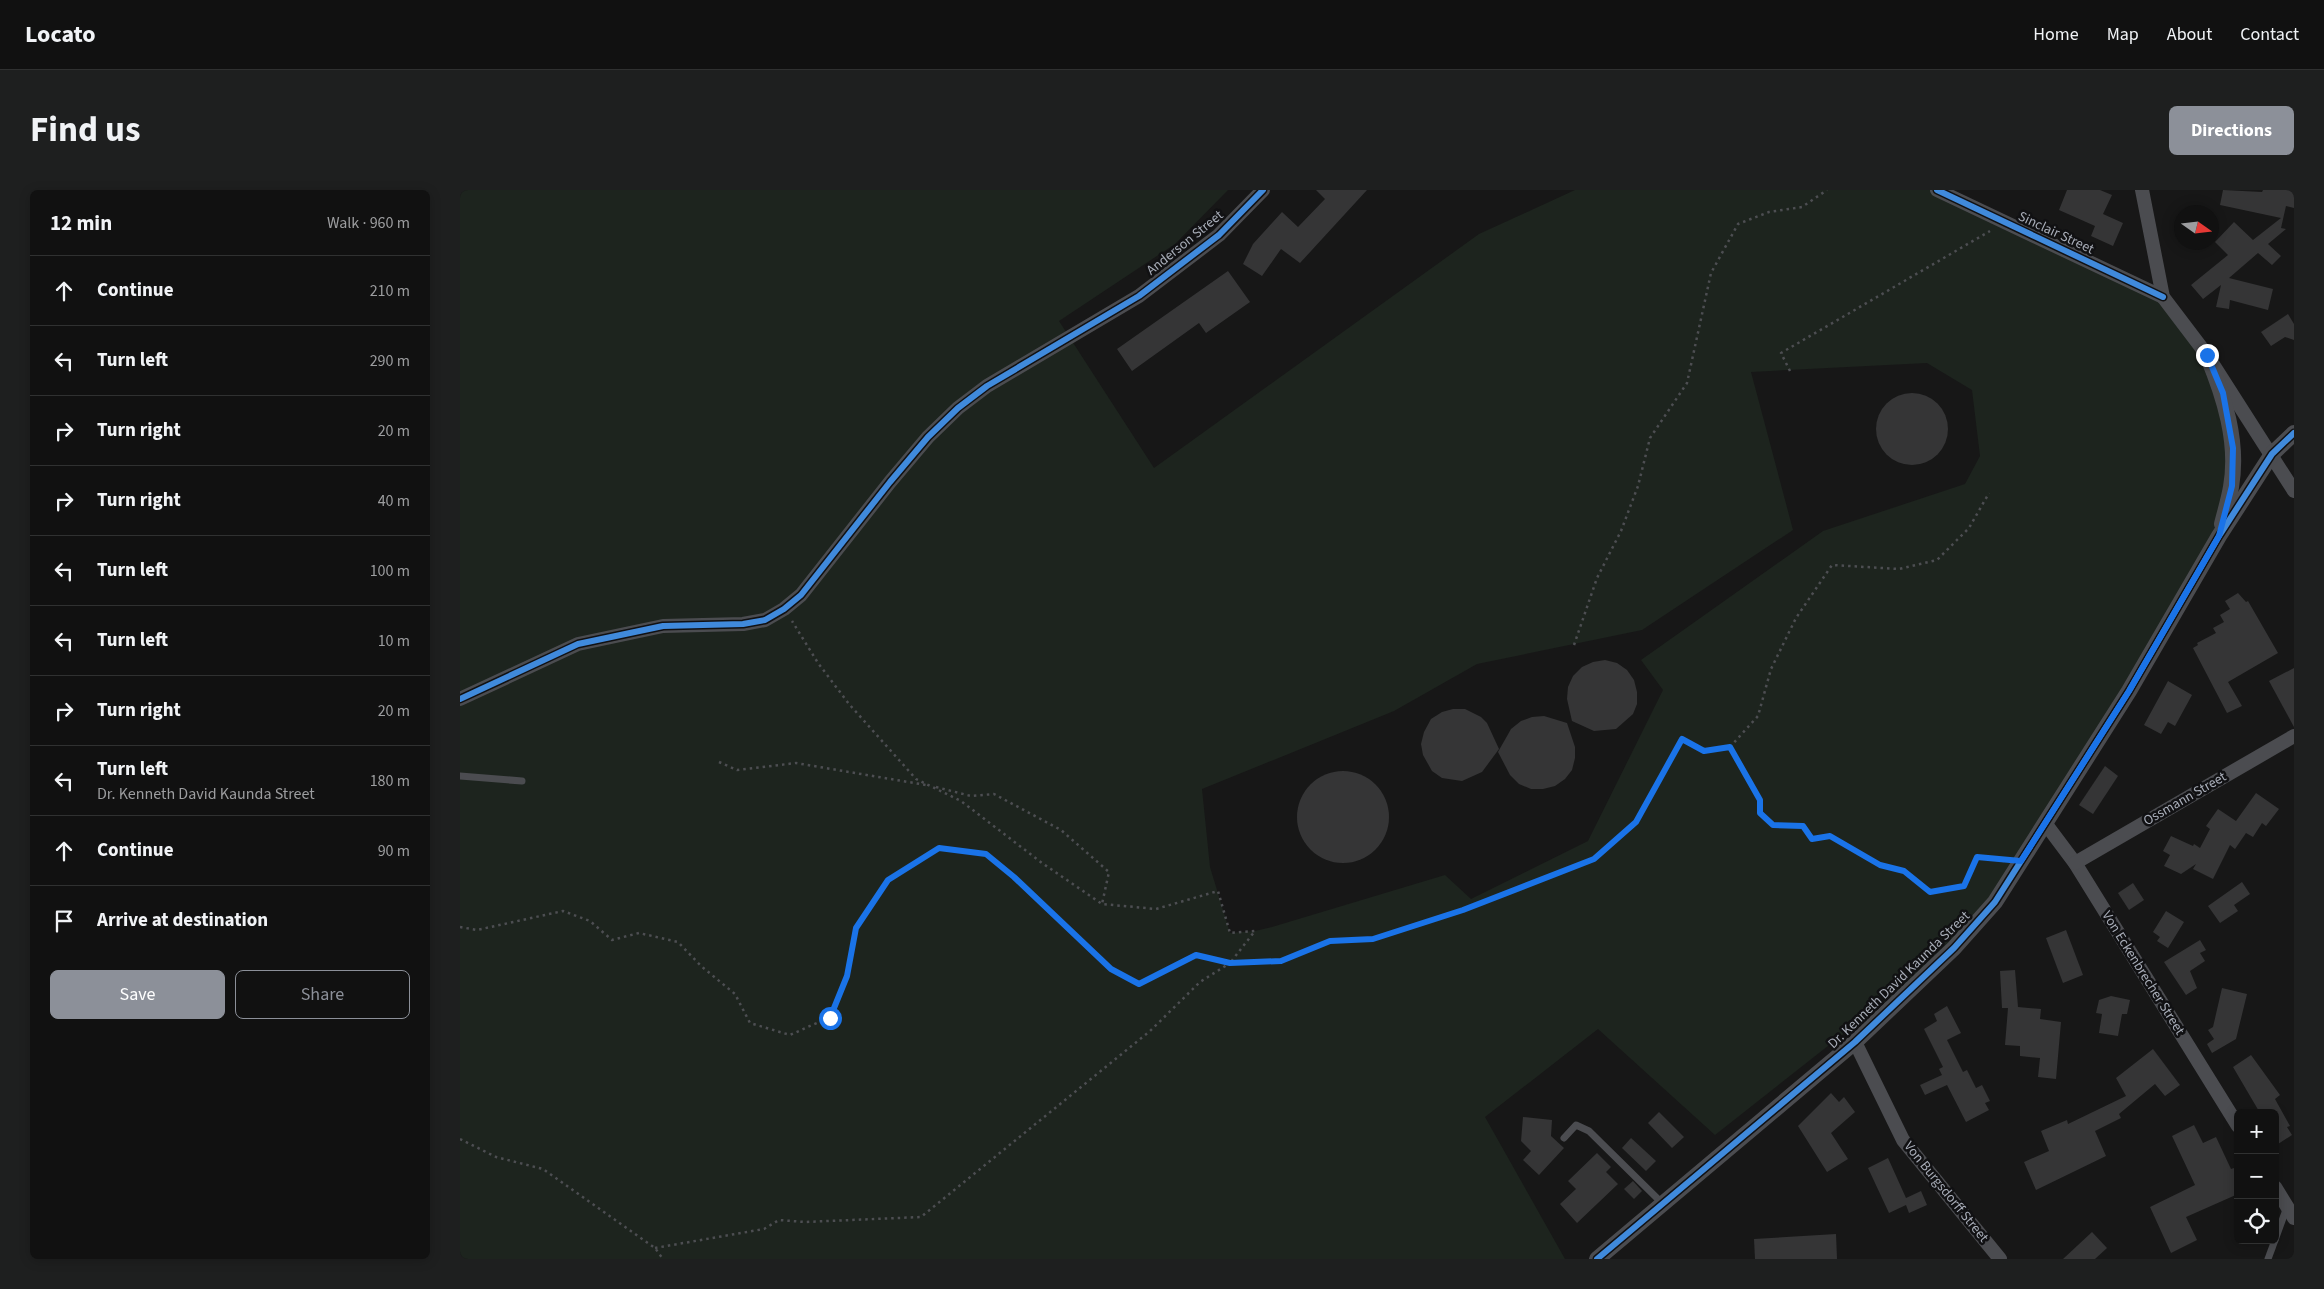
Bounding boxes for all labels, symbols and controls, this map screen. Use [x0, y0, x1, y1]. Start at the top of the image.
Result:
text: Locato [25, 17, 96, 52]
text: Home [2033, 22, 2079, 47]
text: Map [2107, 22, 2139, 47]
text: About [2167, 22, 2212, 47]
text: Contact [2240, 22, 2299, 47]
text: Find us [30, 105, 140, 155]
button: Directions [2169, 106, 2294, 155]
north arrow [2174, 205, 2219, 250]
street label: Anderson Street [1142, 206, 1228, 280]
street label: Sinclair Street [2015, 207, 2098, 259]
text: 12 min [50, 208, 112, 238]
text: Walk · 960 m [327, 212, 410, 234]
icon: ahead [50, 277, 78, 305]
text: Continue [97, 277, 174, 304]
text: 210 m [370, 280, 410, 302]
route end [2196, 344, 2219, 367]
icon: left [50, 347, 78, 375]
text: Turn left [97, 347, 168, 374]
text: 290 m [370, 350, 410, 372]
icon: right [50, 417, 78, 445]
text: Turn right [97, 417, 181, 444]
text: 20 m [378, 420, 410, 442]
icon: right [50, 487, 78, 515]
text: Turn right [97, 487, 181, 514]
text: 40 m [378, 490, 410, 512]
icon: left [50, 557, 78, 585]
text: Turn left [97, 557, 168, 584]
text: 100 m [370, 560, 410, 582]
icon: left [50, 627, 78, 655]
text: Turn left [97, 627, 168, 654]
text: 10 m [378, 630, 410, 652]
icon: right [50, 697, 78, 725]
text: Turn right [97, 697, 181, 724]
text: 20 m [378, 700, 410, 722]
text: Turn left [97, 756, 168, 783]
icon: left [50, 767, 78, 795]
street label: Ossmann Street [2140, 767, 2230, 831]
text: 180 m [370, 770, 410, 792]
text: Dr. Kenneth David Kaunda Street [97, 783, 315, 805]
icon: ahead [50, 837, 78, 865]
text: Continue [97, 837, 174, 864]
text: 90 m [378, 840, 410, 862]
street label: Dr. Kenneth David Kaunda Street [1824, 906, 1975, 1053]
icon: arrive [50, 907, 78, 935]
text: Arrive at destination [97, 907, 268, 934]
street label: Von Eckenbrecher Street [2097, 907, 2190, 1039]
button: Save [50, 970, 225, 1019]
button: Share [235, 970, 410, 1019]
route start [819, 1007, 842, 1030]
map controls [2234, 1109, 2279, 1244]
button: + [2234, 1109, 2279, 1154]
street label: Von Burgsdorff Street [1899, 1137, 1993, 1247]
button: − [2234, 1154, 2279, 1199]
button: locate [2234, 1199, 2279, 1244]

